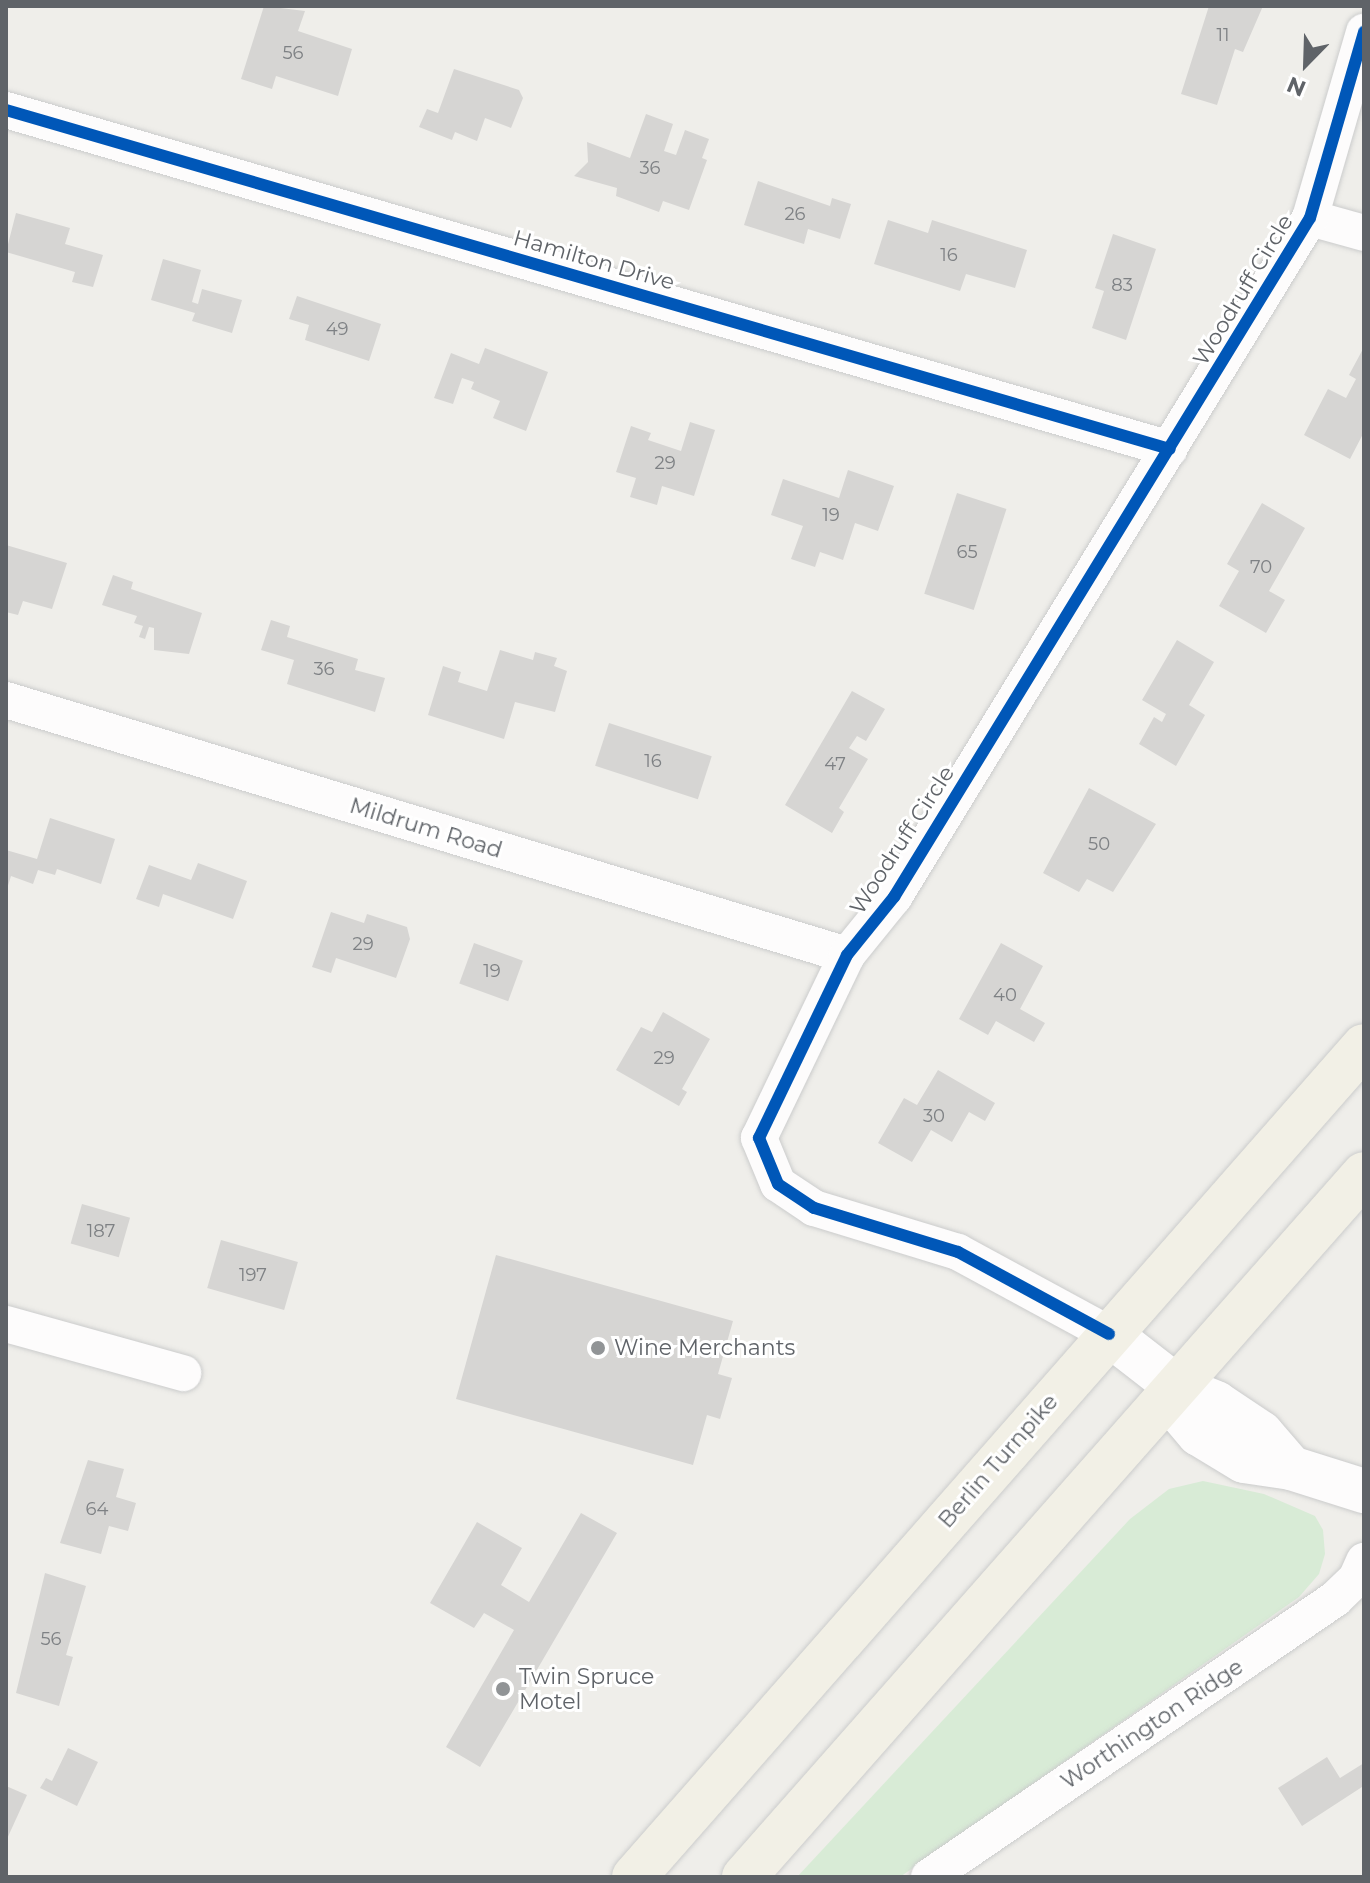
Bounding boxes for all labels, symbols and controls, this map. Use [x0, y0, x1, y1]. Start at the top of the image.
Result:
house number: 11 [1217, 24, 1229, 46]
north arrow [1266, 24, 1346, 104]
house number: 56 [282, 42, 304, 64]
text: N [1283, 71, 1310, 102]
house number: 36 [639, 157, 661, 179]
house number: 26 [784, 203, 806, 225]
street label: Woodruff Circle [1188, 210, 1298, 370]
street label: Hamilton Drive [510, 224, 678, 296]
house number: 16 [940, 244, 958, 266]
house number: 83 [1111, 274, 1133, 296]
house number: 49 [326, 318, 348, 340]
house number: 29 [654, 452, 676, 474]
house number: 19 [822, 504, 840, 526]
house number: 65 [956, 541, 978, 563]
house number: 70 [1250, 556, 1272, 578]
house number: 36 [313, 658, 335, 680]
house number: 16 [644, 750, 662, 772]
house number: 47 [824, 753, 846, 775]
street label: Woodruff Circle [844, 761, 960, 919]
street label: Mildrum Road [347, 792, 505, 864]
house number: 50 [1088, 833, 1110, 855]
house number: 29 [352, 933, 374, 955]
house number: 19 [483, 960, 501, 982]
house number: 40 [993, 984, 1017, 1006]
house number: 29 [653, 1047, 675, 1069]
house number: 30 [923, 1105, 945, 1127]
house number: 187 [87, 1220, 115, 1242]
house number: 197 [239, 1264, 267, 1286]
place label: Wine Merchants [614, 1335, 795, 1361]
marker: Wine Merchants [589, 1339, 607, 1357]
street label: Berlin Turnpike [933, 1389, 1063, 1533]
house number: 64 [86, 1498, 108, 1520]
house number: 56 [40, 1628, 62, 1650]
street label: Worthington Ridge [1056, 1653, 1248, 1795]
place label: Twin Spruce Motel [519, 1663, 654, 1714]
marker: Twin Spruce Motel [494, 1680, 512, 1698]

